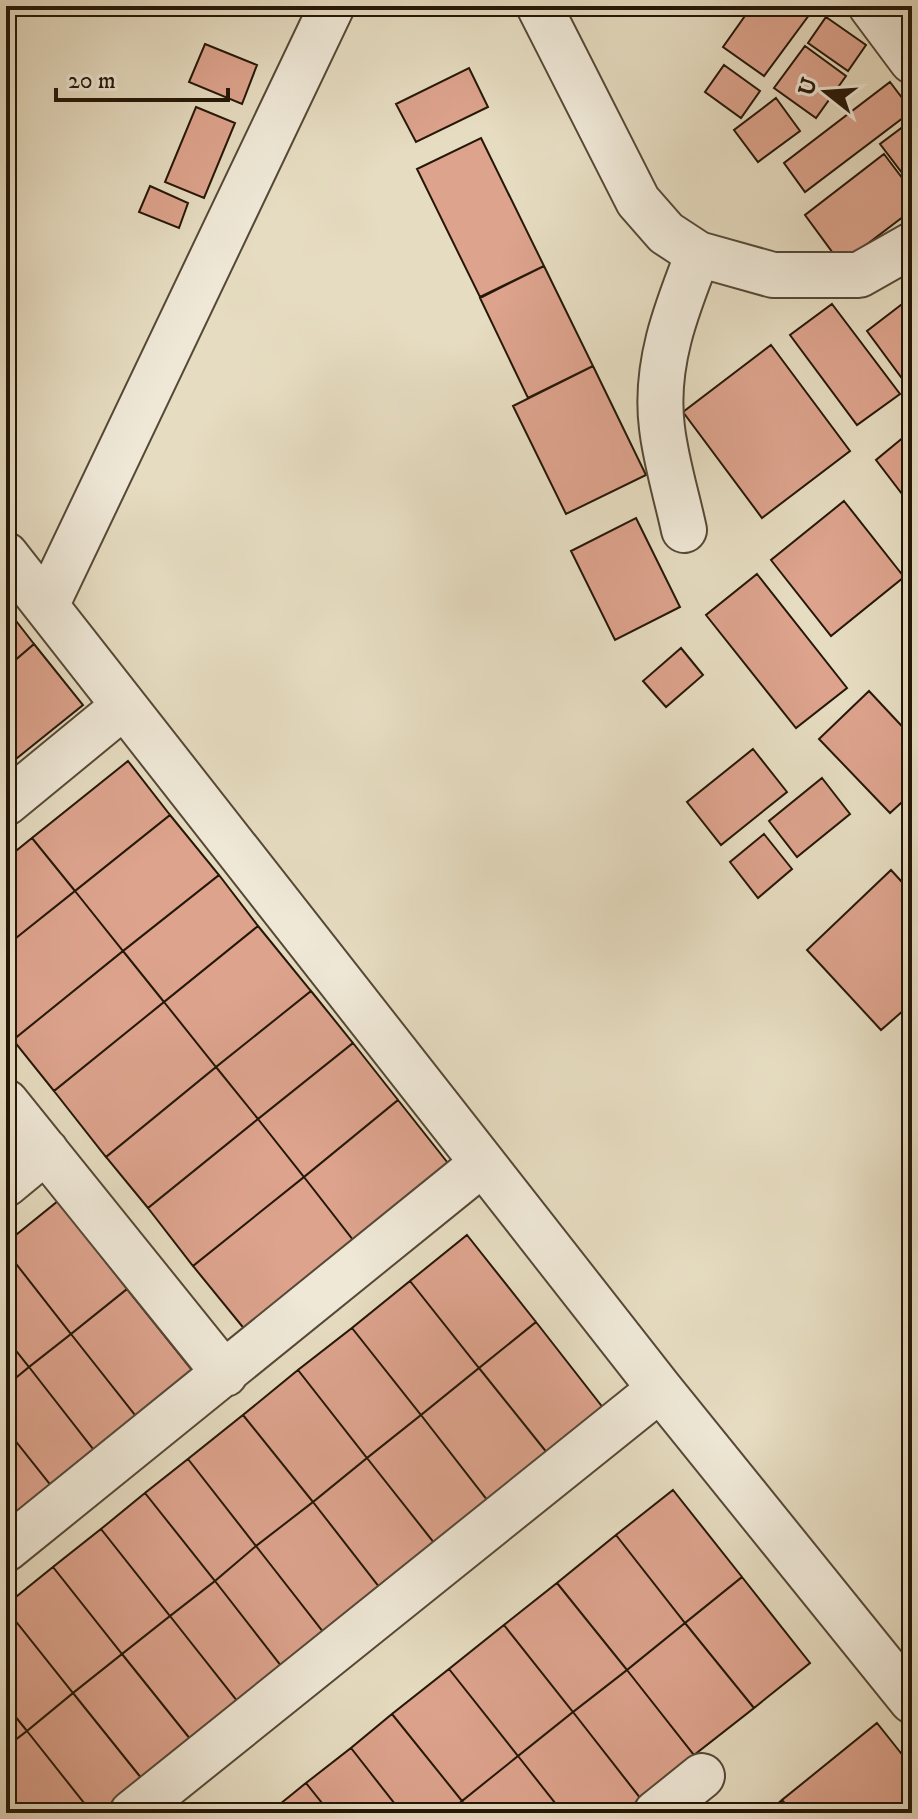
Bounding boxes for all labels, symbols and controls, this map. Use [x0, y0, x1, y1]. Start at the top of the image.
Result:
scale bar [56, 52, 228, 102]
north arrow [786, 52, 866, 132]
text: 20 m [68, 66, 116, 96]
text: U [793, 75, 824, 99]

